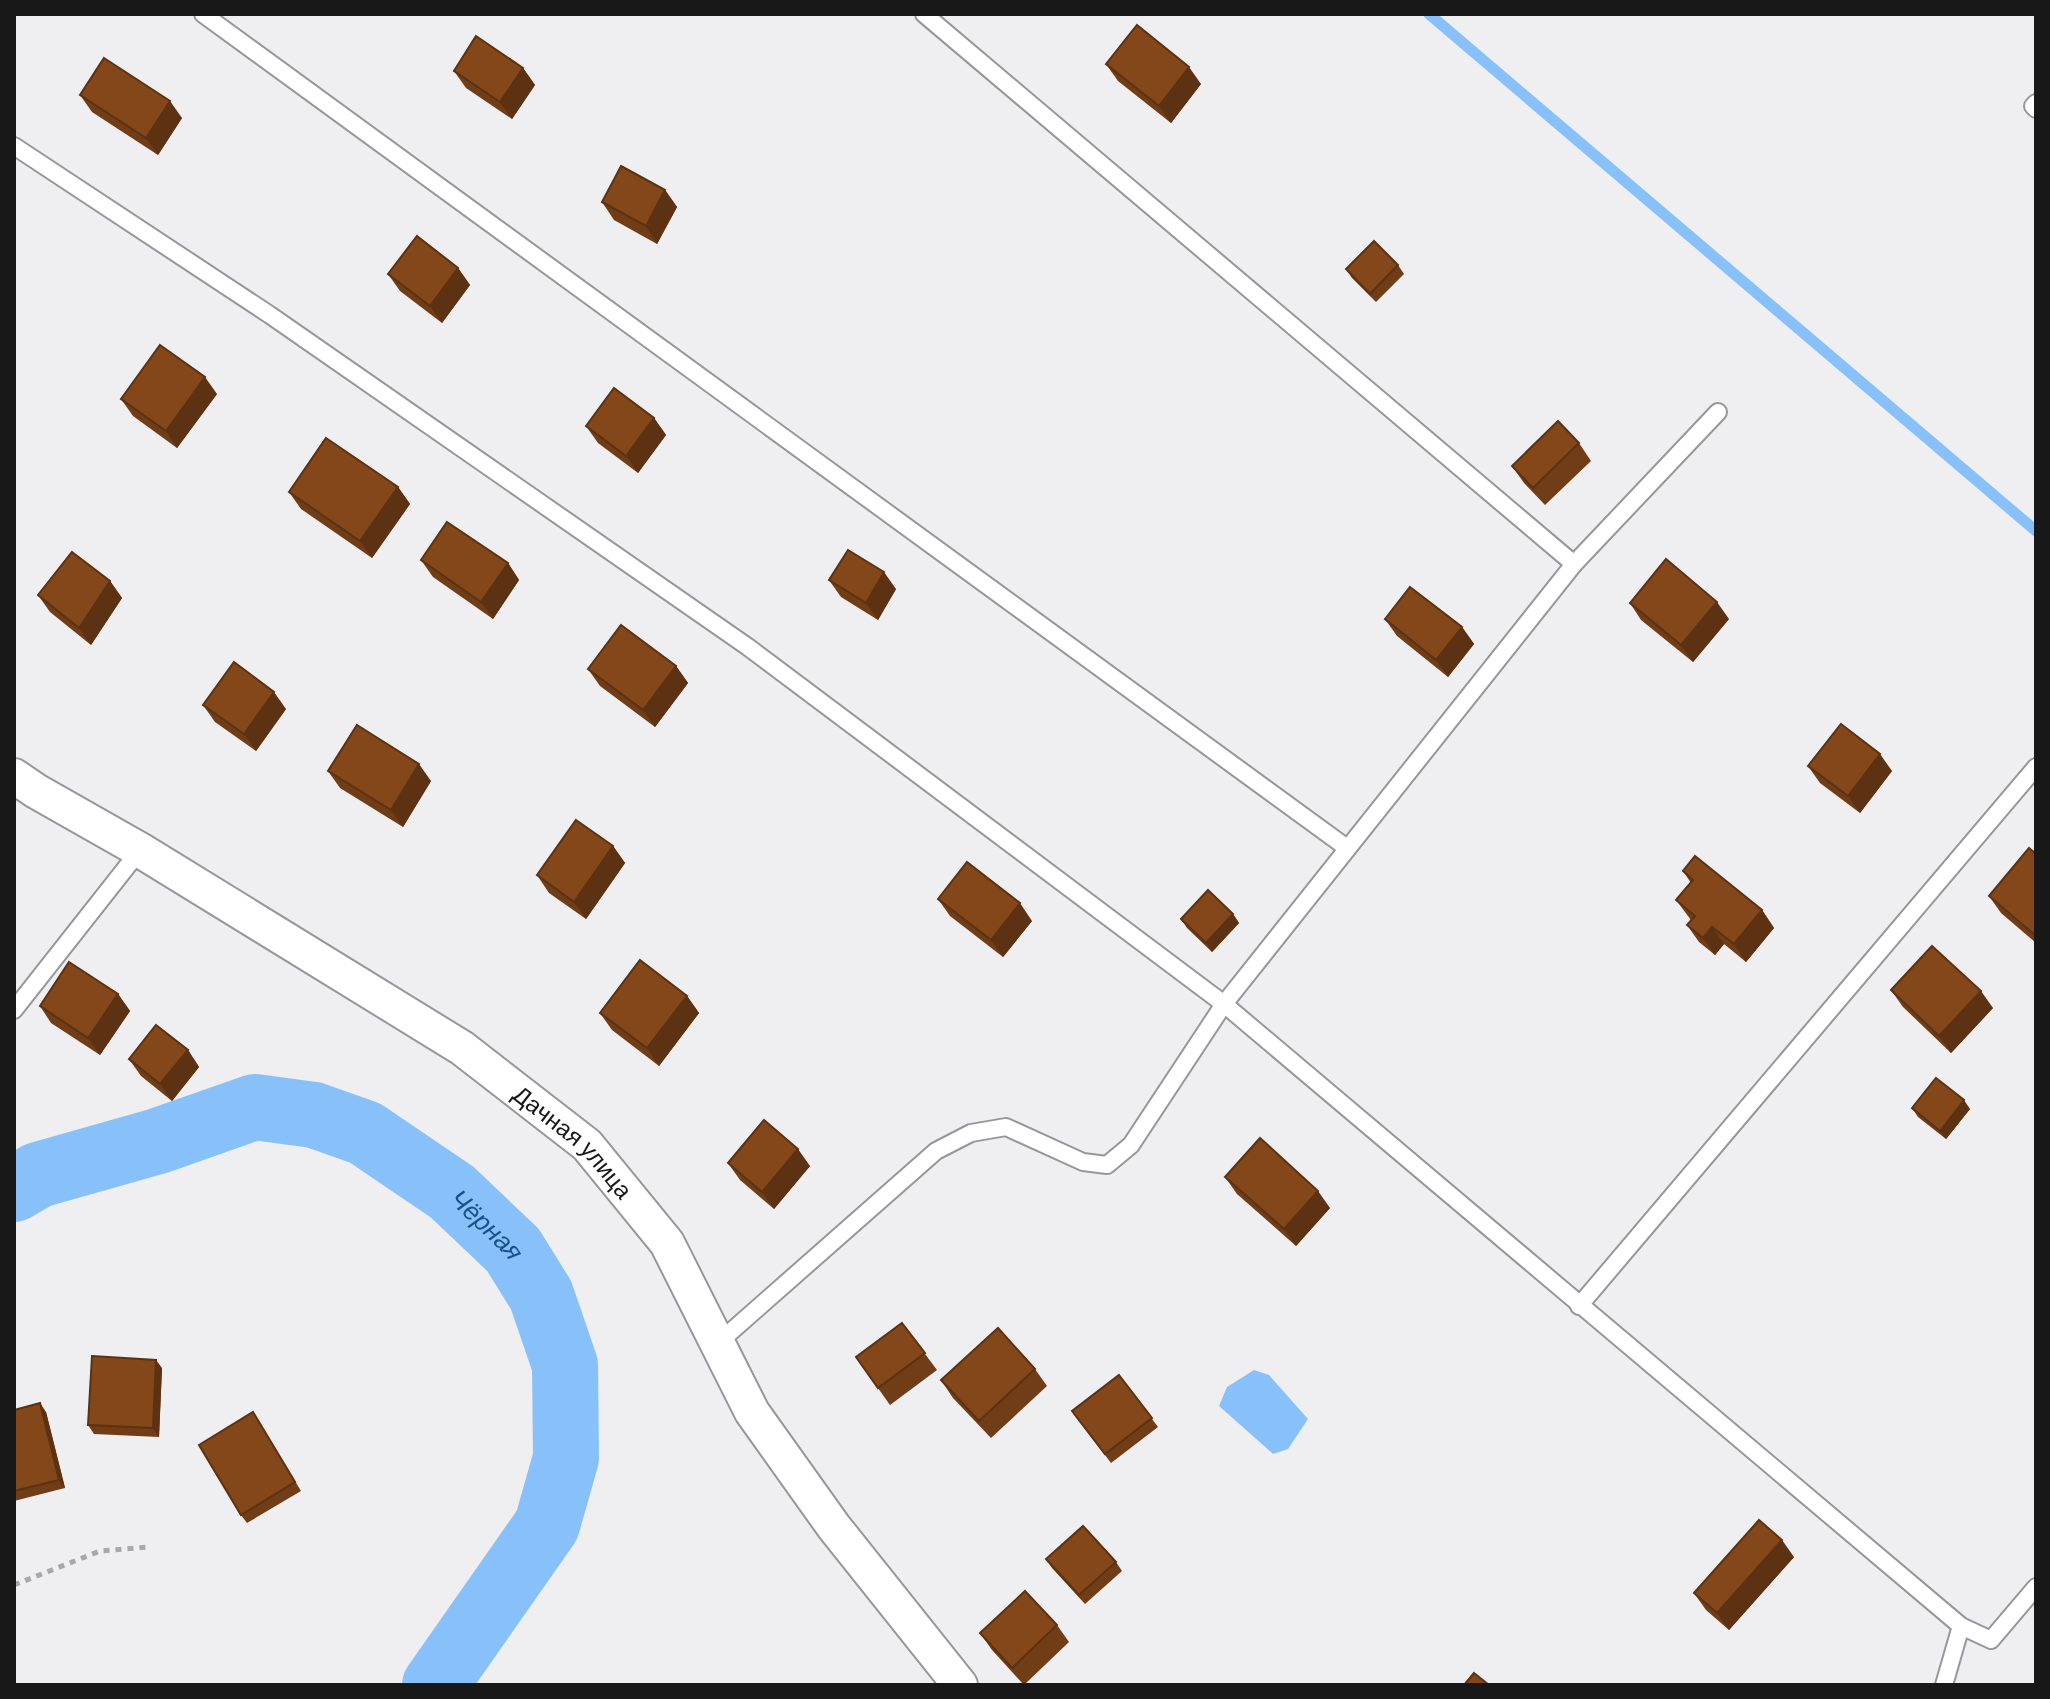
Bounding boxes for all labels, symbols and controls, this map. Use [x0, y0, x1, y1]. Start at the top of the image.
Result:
street label: Дачная улица [507, 1078, 640, 1205]
water label: Чёрная [443, 1182, 532, 1266]

